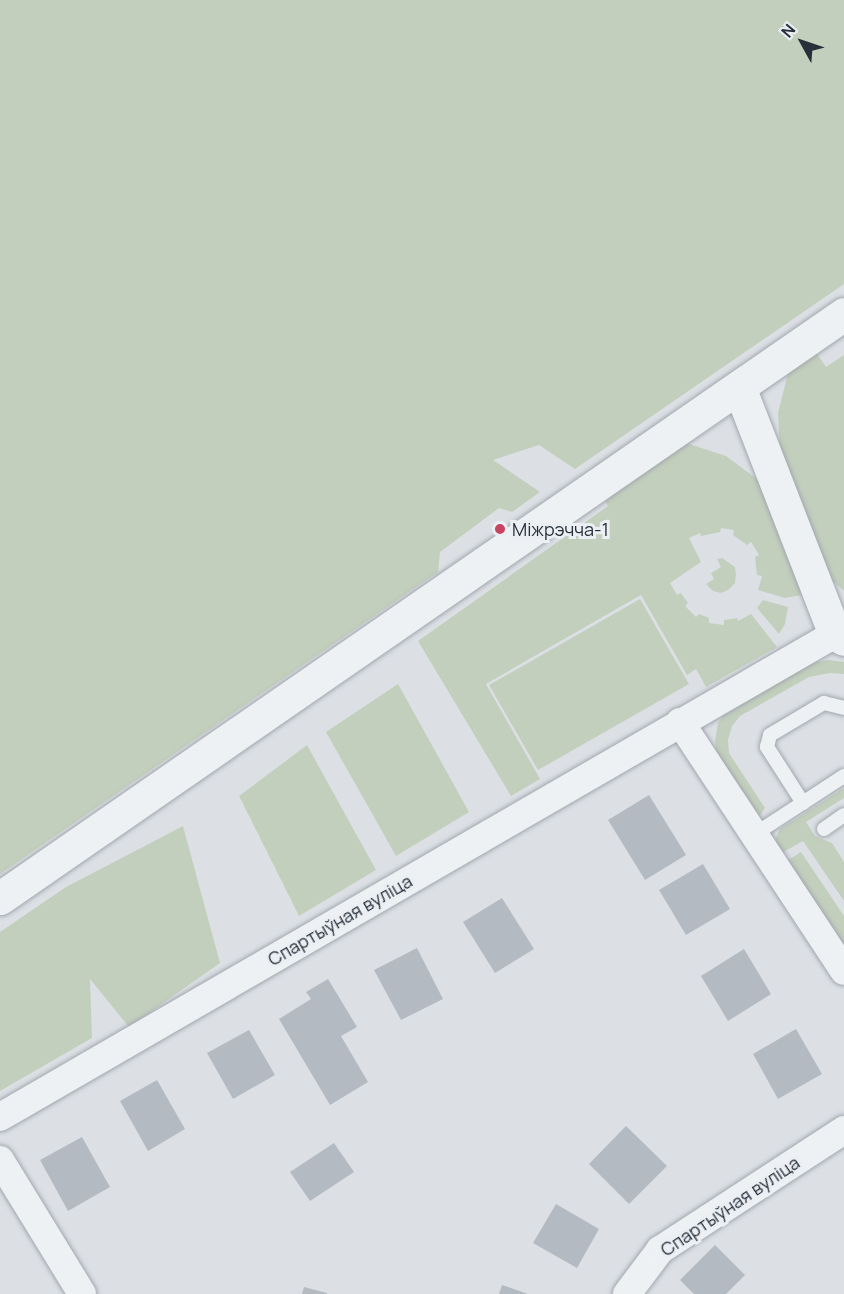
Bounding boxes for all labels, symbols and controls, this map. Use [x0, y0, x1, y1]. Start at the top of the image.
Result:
north arrow [772, 12, 832, 72]
text: N [776, 19, 800, 42]
place label: Міжрэчча-1 [512, 518, 609, 540]
marker: Міжрэчча-1 [493, 522, 507, 536]
street label: Спартыўная вуліца [264, 870, 416, 970]
street label: Спартыўная вуліца [656, 1151, 804, 1261]

